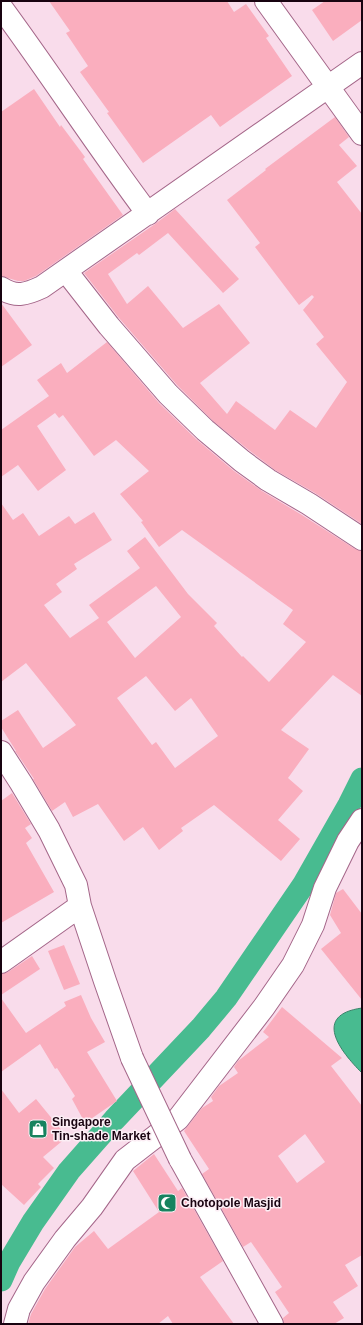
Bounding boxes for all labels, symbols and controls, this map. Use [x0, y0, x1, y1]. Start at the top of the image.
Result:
place label: Singapore Tin-shade Market [52, 1115, 150, 1143]
shop icon: Singapore Tin-shade Market [27, 1118, 49, 1140]
mosque icon: Chotopole Masjid [156, 1192, 178, 1214]
place label: Chotopole Masjid [181, 1196, 281, 1210]

